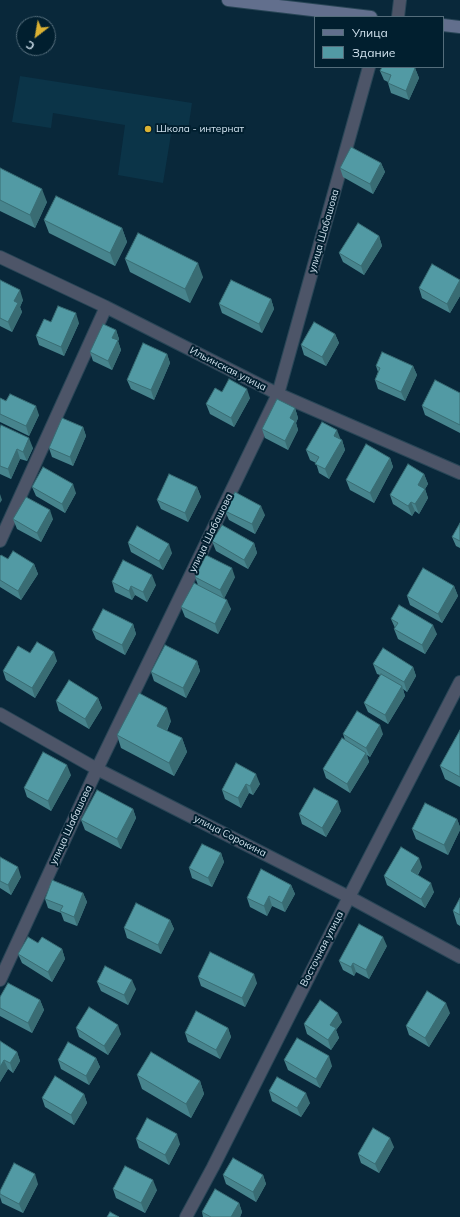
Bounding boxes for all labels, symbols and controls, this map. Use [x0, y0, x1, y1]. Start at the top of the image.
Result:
north arrow [16, 16, 56, 56]
legend [314, 16, 444, 68]
text: Улица [352, 25, 388, 40]
text: С [24, 37, 37, 53]
text: Здание [352, 45, 395, 60]
place label: Школа - интернат [156, 123, 244, 135]
marker: Школа - интернат [143, 124, 153, 134]
street label: улица Шабашова [306, 188, 342, 274]
street label: Ильинская улица [188, 344, 268, 394]
street label: улица Шабашова [187, 492, 235, 574]
street label: улица Шабашова [47, 783, 95, 867]
street label: улица Сорокина [192, 813, 268, 859]
street label: Восточная улица [298, 909, 346, 989]

